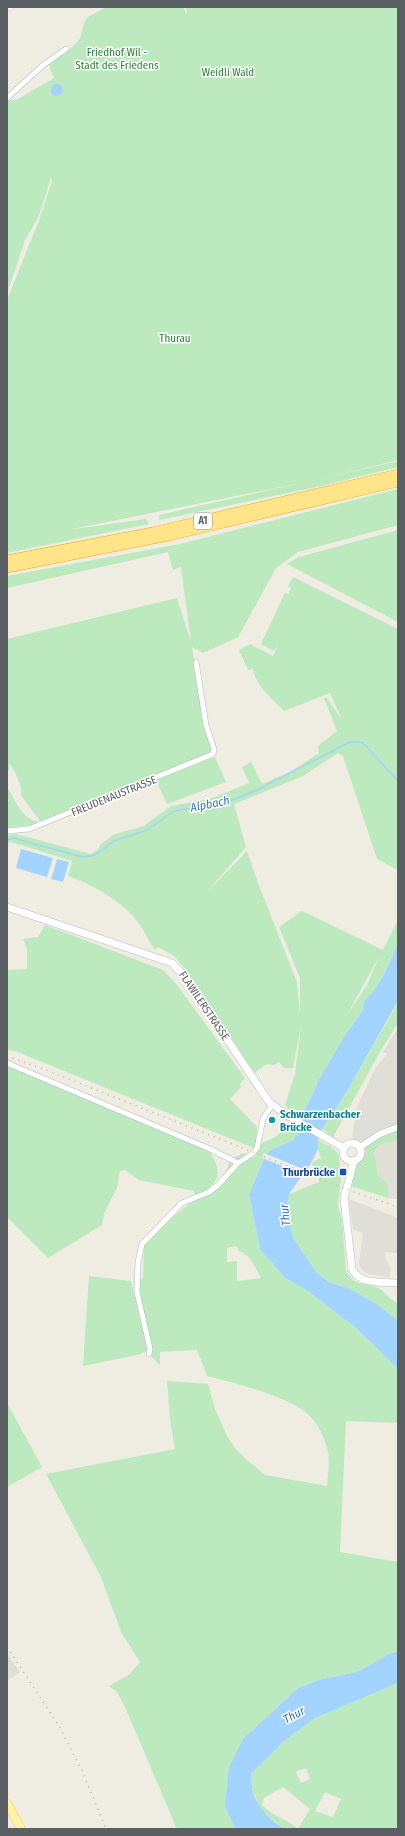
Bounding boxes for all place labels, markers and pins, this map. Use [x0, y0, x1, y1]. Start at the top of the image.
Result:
place label: Schwarzenbacher Brücke [280, 1108, 361, 1134]
marker: Schwarzenbacher Brücke [267, 1115, 277, 1125]
place label: Thurbrücke [283, 1166, 335, 1179]
marker: Thurbrücke [338, 1167, 348, 1177]

